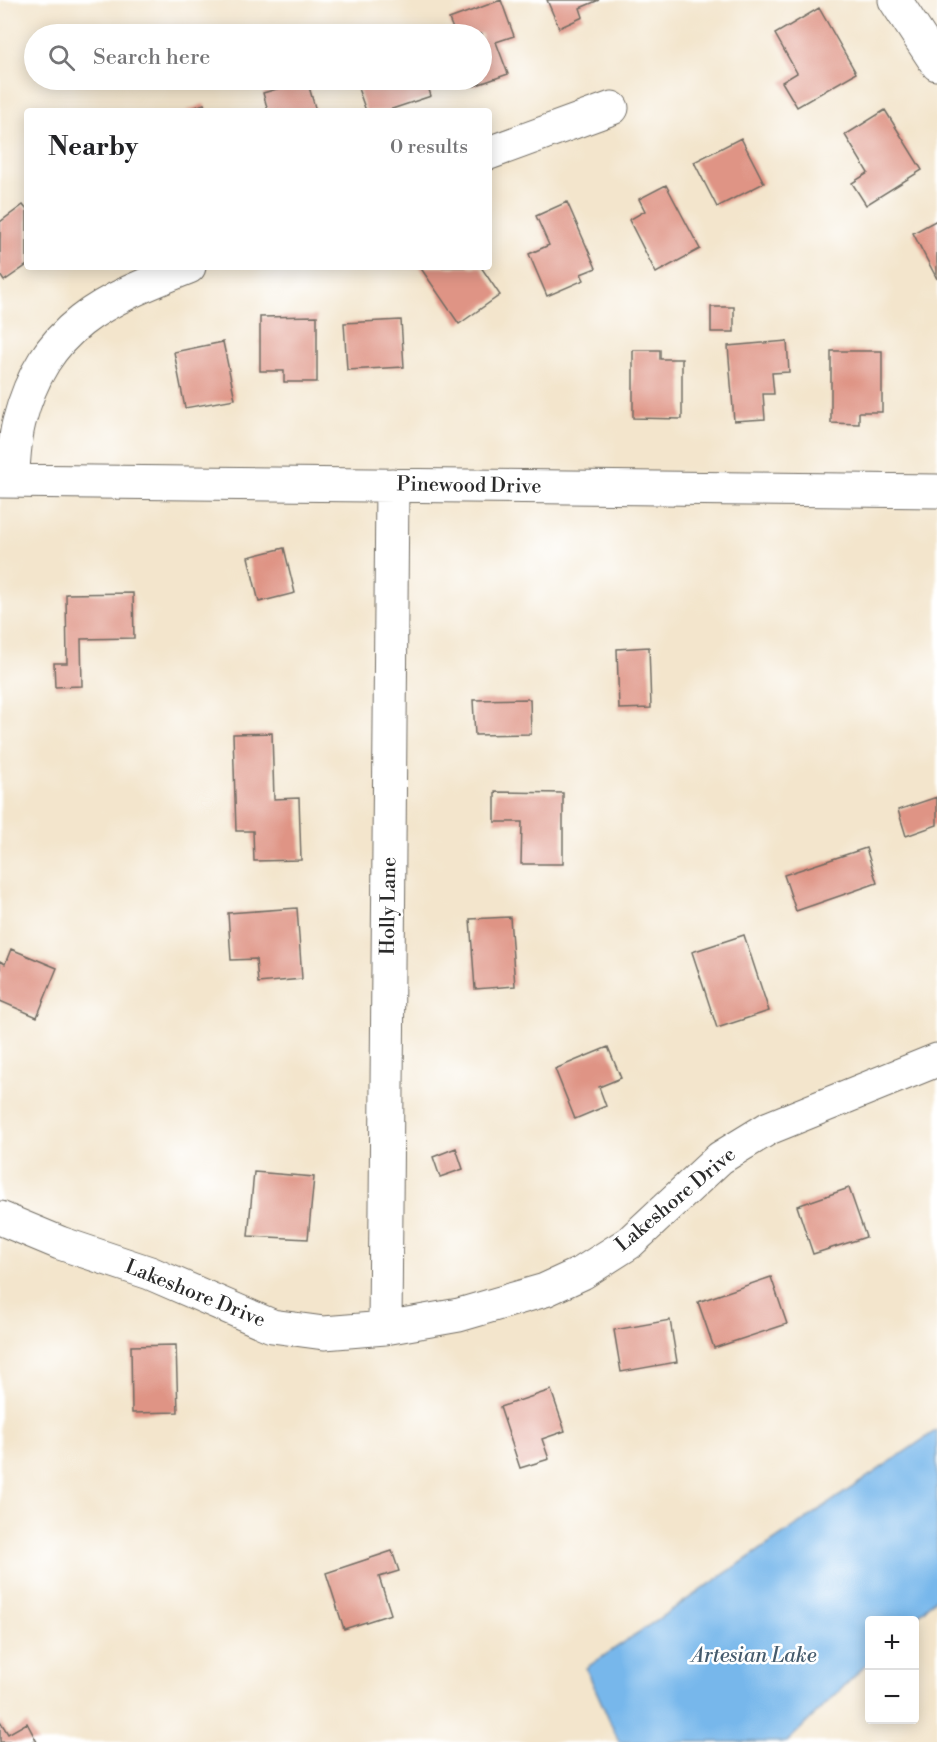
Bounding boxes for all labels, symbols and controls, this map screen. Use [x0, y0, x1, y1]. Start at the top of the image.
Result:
search box [24, 24, 492, 90]
icon: search [45, 41, 78, 74]
text: Search here [93, 44, 210, 71]
text: Nearby [48, 131, 138, 163]
text: 0 results [390, 135, 468, 160]
street label: Pinewood Drive [396, 472, 542, 500]
street label: Holly Lane [376, 857, 402, 955]
street label: Lakeshore Drive [611, 1142, 741, 1258]
street label: Lakeshore Drive [121, 1254, 269, 1334]
map controls [865, 1616, 919, 1724]
button: + [865, 1616, 919, 1670]
water label: Artesian Lake [690, 1643, 817, 1669]
button: − [865, 1670, 919, 1724]

